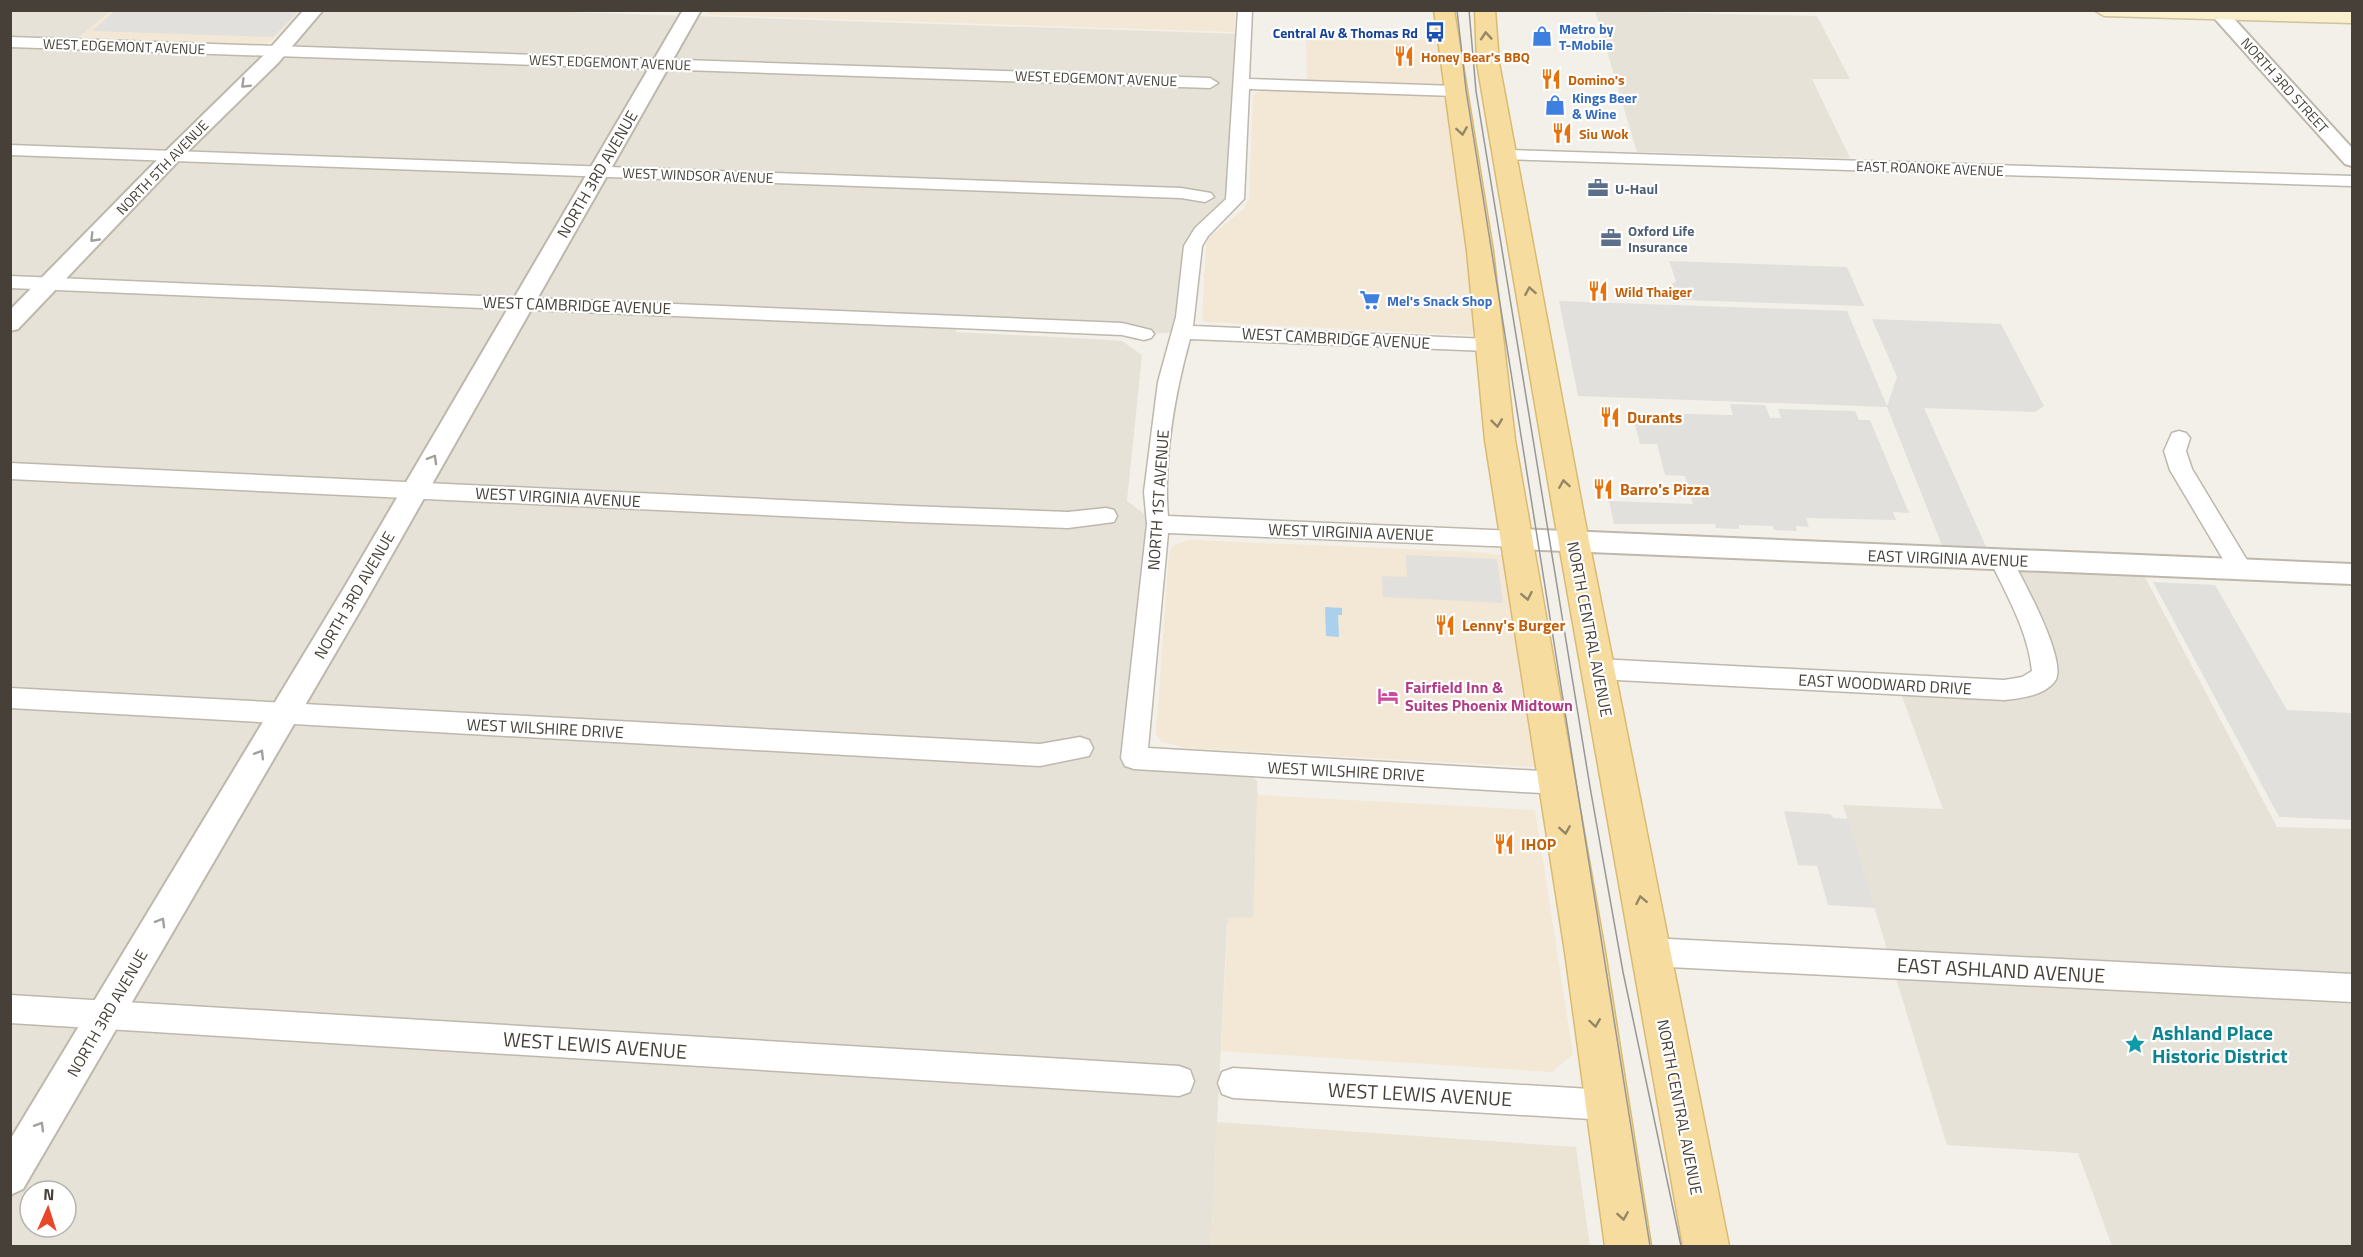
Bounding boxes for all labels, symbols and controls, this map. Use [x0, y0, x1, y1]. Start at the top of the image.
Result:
place label: Metro by T-Mobile [1559, 18, 1613, 55]
bus stop icon: Central Av & Thomas Rd [1423, 20, 1447, 44]
place label: Central Av & Thomas Rd [1273, 22, 1418, 43]
shop icon: Metro by T-Mobile [1530, 24, 1554, 48]
one-way arrow [1479, 31, 1492, 40]
street label: WEST EDGEMONT AVENUE [43, 33, 206, 59]
street label: NORTH 3RD STREET [2236, 33, 2334, 138]
restaurant icon: Honey Bear's BBQ [1392, 44, 1416, 68]
place label: Honey Bear's BBQ [1421, 46, 1530, 67]
street label: WEST EDGEMONT AVENUE [529, 49, 692, 75]
street label: WEST EDGEMONT AVENUE [1015, 65, 1178, 91]
restaurant icon: Domino's [1539, 67, 1563, 91]
place label: Domino's [1568, 69, 1625, 90]
one-way arrow [242, 77, 252, 88]
place label: Kings Beer & Wine [1572, 87, 1637, 124]
shop icon: Kings Beer & Wine [1543, 93, 1567, 117]
street label: NORTH 3RD AVENUE [551, 106, 643, 242]
street label: NORTH 5TH AVENUE [111, 115, 213, 219]
restaurant icon: Siu Wok [1550, 121, 1574, 145]
place label: Siu Wok [1579, 123, 1629, 144]
one-way arrow [1455, 125, 1468, 135]
street label: EAST ROANOKE AVENUE [1856, 155, 2004, 181]
street label: WEST WINDSOR AVENUE [622, 162, 774, 188]
office icon: U-Haul [1586, 176, 1610, 200]
place label: U-Haul [1615, 178, 1658, 199]
place label: Oxford Life Insurance [1628, 220, 1694, 257]
office icon: Oxford Life Insurance [1599, 226, 1623, 250]
one-way arrow [90, 231, 101, 242]
restaurant icon: Wild Thaiger [1586, 279, 1610, 303]
place label: Wild Thaiger [1615, 281, 1692, 302]
one-way arrow [1524, 287, 1537, 297]
supermarket icon: Mel's Snack Shop [1358, 288, 1382, 312]
street label: WEST CAMBRIDGE AVENUE [482, 290, 672, 320]
place label: Mel's Snack Shop [1387, 290, 1493, 311]
street label: WEST CAMBRIDGE AVENUE [1241, 321, 1431, 355]
restaurant icon: Durants [1598, 405, 1622, 429]
place label: Durants [1627, 405, 1682, 429]
one-way arrow [1491, 418, 1503, 427]
street label: NORTH 1ST AVENUE [1141, 429, 1175, 571]
one-way arrow [425, 455, 437, 465]
restaurant icon: Barro's Pizza [1591, 477, 1615, 501]
place label: Barro's Pizza [1620, 477, 1709, 501]
one-way arrow [1558, 479, 1570, 488]
street label: WEST VIRGINIA AVENUE [475, 481, 641, 513]
street label: WEST VIRGINIA AVENUE [1268, 517, 1434, 547]
street label: NORTH 3RD AVENUE [308, 527, 400, 663]
street label: NORTH CENTRAL AVENUE [1561, 539, 1619, 719]
street label: EAST VIRGINIA AVENUE [1867, 543, 2029, 573]
one-way arrow [1520, 592, 1532, 601]
restaurant icon: Lenny's Burger [1433, 613, 1457, 637]
place label: Lenny's Burger [1462, 613, 1565, 637]
street label: EAST WOODWARD DRIVE [1798, 667, 1973, 701]
place label: Fairfield Inn & Suites Phoenix Midtown [1405, 675, 1573, 717]
hotel icon: Fairfield Inn & Suites Phoenix Midtown [1376, 684, 1400, 708]
street label: WEST WILSHIRE DRIVE [466, 712, 624, 744]
one-way arrow [253, 750, 264, 760]
street label: WEST WILSHIRE DRIVE [1267, 755, 1425, 787]
one-way arrow [1558, 825, 1571, 835]
restaurant icon: IHOP [1492, 832, 1516, 856]
place label: IHOP [1521, 832, 1557, 856]
one-way arrow [1635, 895, 1648, 905]
one-way arrow [154, 918, 165, 928]
street label: NORTH 3RD AVENUE [61, 945, 153, 1081]
street label: EAST ASHLAND AVENUE [1896, 949, 2106, 991]
street label: NORTH CENTRAL AVENUE [1651, 1017, 1709, 1197]
place label: Ashland Place Historic District [2152, 1017, 2287, 1071]
one-way arrow [1588, 1018, 1600, 1028]
street label: WEST LEWIS AVENUE [502, 1023, 688, 1067]
place icon: Ashland Place Historic District [2123, 1032, 2147, 1056]
street label: WEST LEWIS AVENUE [1327, 1074, 1513, 1114]
one-way arrow [33, 1122, 45, 1132]
north arrow [18, 1179, 78, 1239]
text: N [43, 1182, 55, 1206]
one-way arrow [1617, 1211, 1629, 1221]

